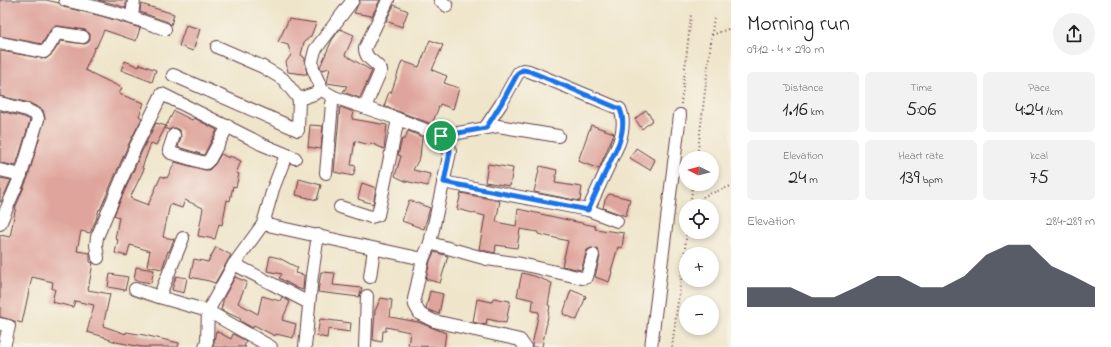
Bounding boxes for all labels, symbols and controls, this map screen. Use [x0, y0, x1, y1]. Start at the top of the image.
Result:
text: Morning run [747, 9, 850, 41]
button: share [1053, 13, 1095, 55]
text: 09:12 · 4 × 290 m [747, 40, 824, 59]
text: Distance [783, 80, 823, 96]
text: Time [910, 80, 932, 96]
text: Pace [1028, 80, 1050, 96]
text: 1.16 [782, 96, 808, 125]
text: 5:06 [906, 96, 936, 125]
text: 4:24 [1015, 96, 1043, 125]
text: km [808, 104, 824, 120]
text: /km [1043, 104, 1063, 120]
pin [424, 119, 458, 153]
icon: arrive [430, 125, 452, 147]
text: Elevation [783, 148, 823, 164]
text: Heart rate [898, 148, 944, 164]
text: kcal [1030, 148, 1048, 164]
north arrow [679, 151, 719, 191]
map controls [679, 151, 719, 335]
text: 24 [788, 164, 806, 193]
text: 139 [899, 164, 920, 193]
text: 75 [1029, 164, 1049, 193]
text: m [806, 172, 818, 188]
text: bpm [920, 172, 943, 188]
button: locate [679, 199, 719, 239]
text: Elevation [747, 212, 795, 231]
text: 284–289 m [1046, 212, 1095, 231]
button: + [679, 247, 719, 287]
button: − [679, 295, 719, 335]

